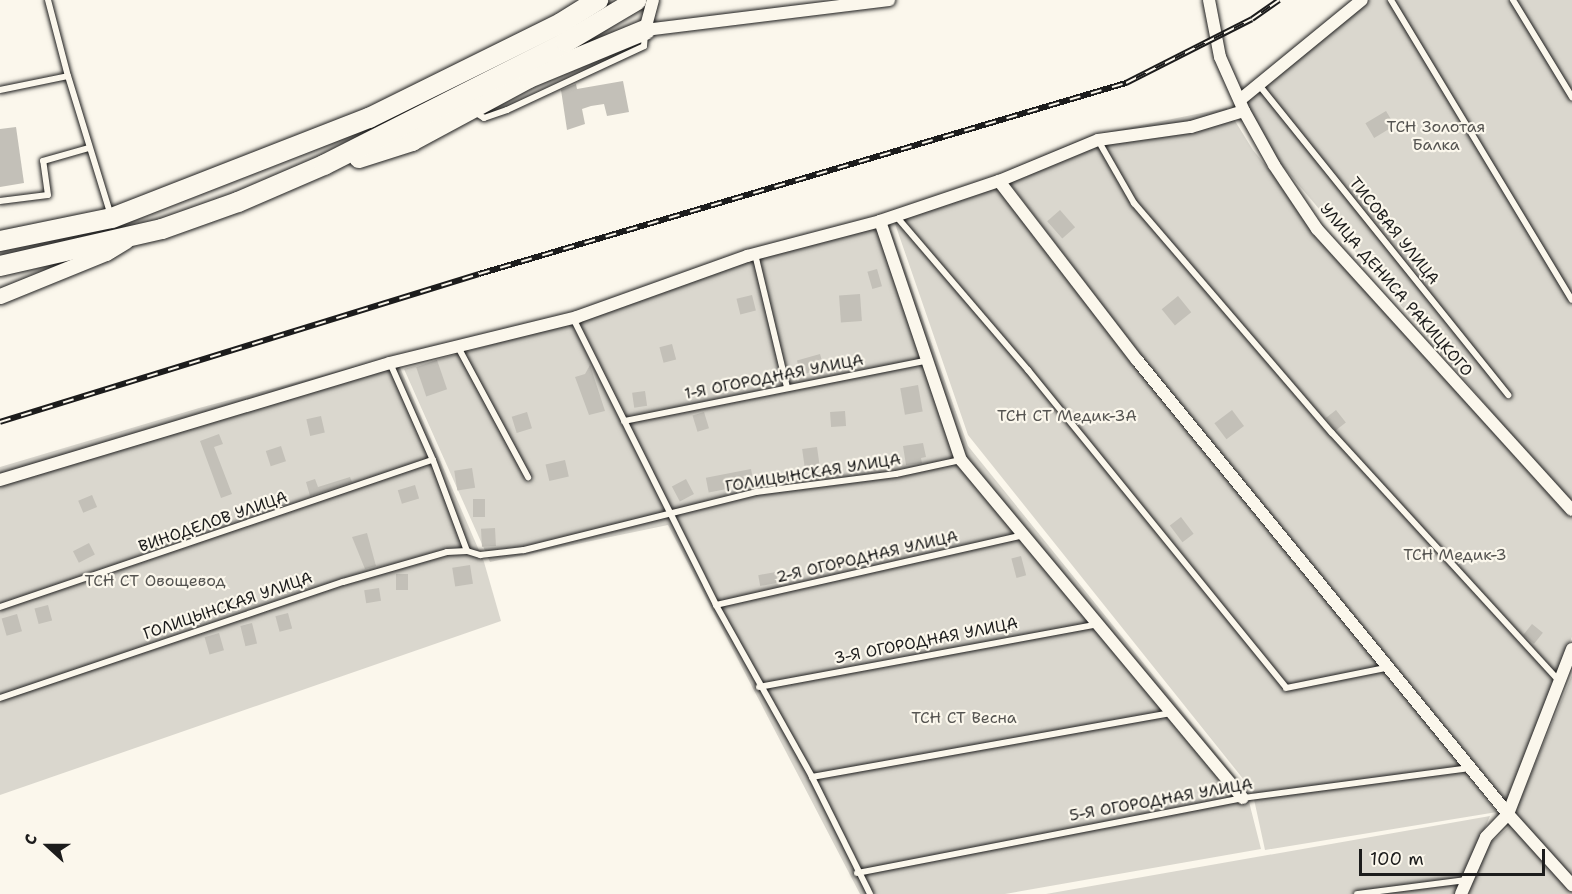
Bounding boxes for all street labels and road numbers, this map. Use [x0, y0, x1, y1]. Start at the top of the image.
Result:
street label: ТИСОВАЯ УЛИЦА [1345, 174, 1443, 288]
street label: УЛИЦА ДЕНИСА РАКИЦКОГО [1316, 199, 1476, 381]
street label: 1-Я ОГОРОДНАЯ УЛИЦА [683, 350, 865, 404]
street label: ГОЛИЦЫНСКАЯ УЛИЦА [724, 450, 902, 496]
street label: ВИНОДЕЛОВ УЛИЦА [136, 487, 290, 557]
street label: 2-Я ОГОРОДНАЯ УЛИЦА [774, 527, 960, 587]
street label: ГОЛИЦЫНСКАЯ УЛИЦА [141, 568, 315, 644]
street label: 3-Я ОГОРОДНАЯ УЛИЦА [832, 614, 1020, 668]
street label: 5-Я ОГОРОДНАЯ УЛИЦА [1068, 774, 1254, 826]

